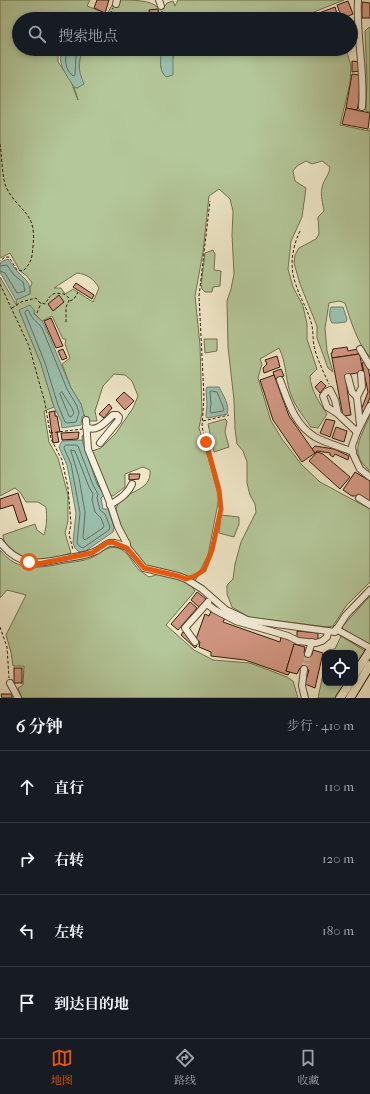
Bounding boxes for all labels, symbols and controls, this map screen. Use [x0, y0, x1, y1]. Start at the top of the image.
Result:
search box [12, 12, 358, 56]
icon: search [26, 23, 48, 45]
text: 搜索地点 [58, 27, 118, 45]
route end [197, 433, 215, 451]
route start [20, 553, 38, 571]
map controls [322, 650, 358, 686]
button: locate [322, 650, 358, 686]
text: 6 分钟 [16, 716, 63, 736]
text: 步行 · 410 m [287, 718, 354, 733]
icon: ahead [16, 776, 38, 798]
text: 直行 [54, 779, 84, 797]
text: 110 m [324, 779, 354, 794]
icon: right [16, 848, 38, 870]
text: 右转 [54, 851, 84, 869]
text: 120 m [322, 851, 354, 866]
icon: left [16, 920, 38, 942]
text: 左转 [54, 923, 84, 941]
text: 180 m [322, 923, 354, 938]
icon: arrive [16, 992, 38, 1014]
text: 到达目的地 [54, 995, 129, 1013]
tab: 地图 [51, 1047, 73, 1087]
tab: 路线 [174, 1047, 196, 1087]
tab: 收藏 [297, 1047, 319, 1087]

